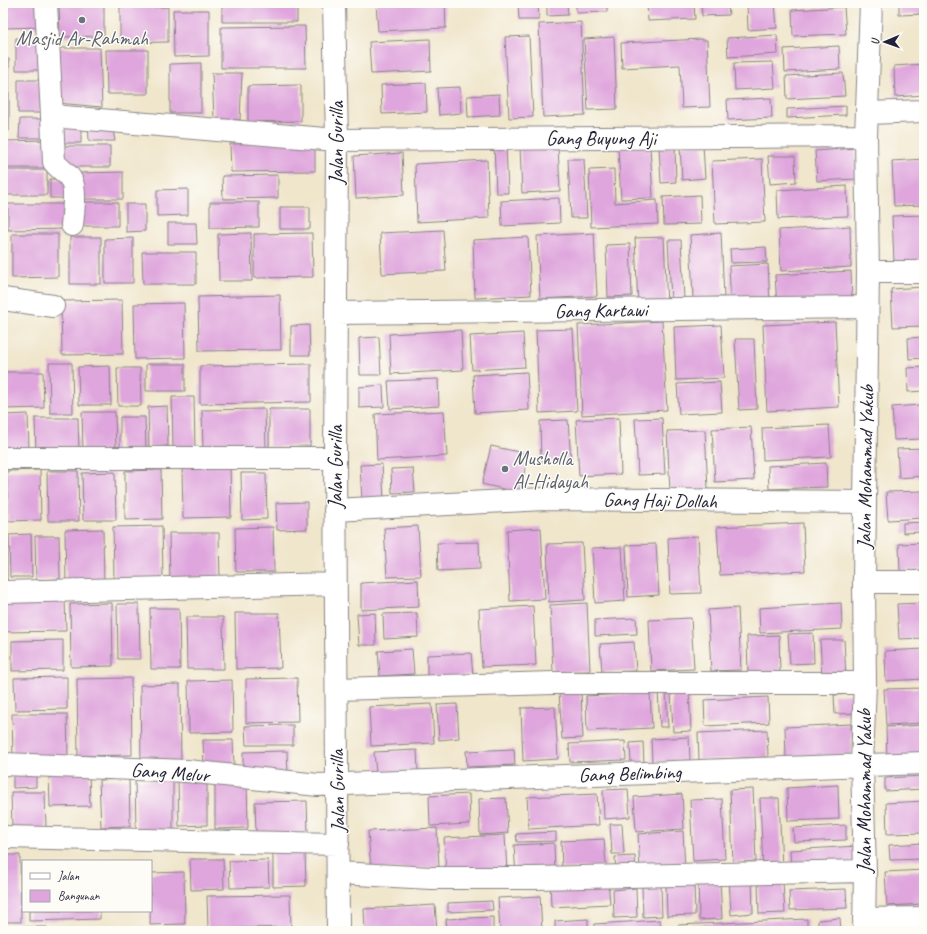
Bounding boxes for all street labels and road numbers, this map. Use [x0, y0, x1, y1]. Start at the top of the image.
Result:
street label: Jalan Gurilla [324, 100, 349, 185]
street label: Gang Buyung Aji [546, 126, 658, 151]
street label: Gang Kartawi [554, 297, 650, 324]
street label: Jalan Mohammad Yakub [852, 384, 879, 550]
street label: Jalan Gurilla [323, 424, 348, 509]
street label: Gang Haji Dollah [603, 487, 718, 514]
street label: Jalan Mohammad Yakub [852, 708, 877, 874]
street label: Jalan Gurilla [324, 747, 351, 834]
street label: Gang Melur [130, 757, 212, 788]
street label: Gang Belimbing [578, 759, 683, 788]

